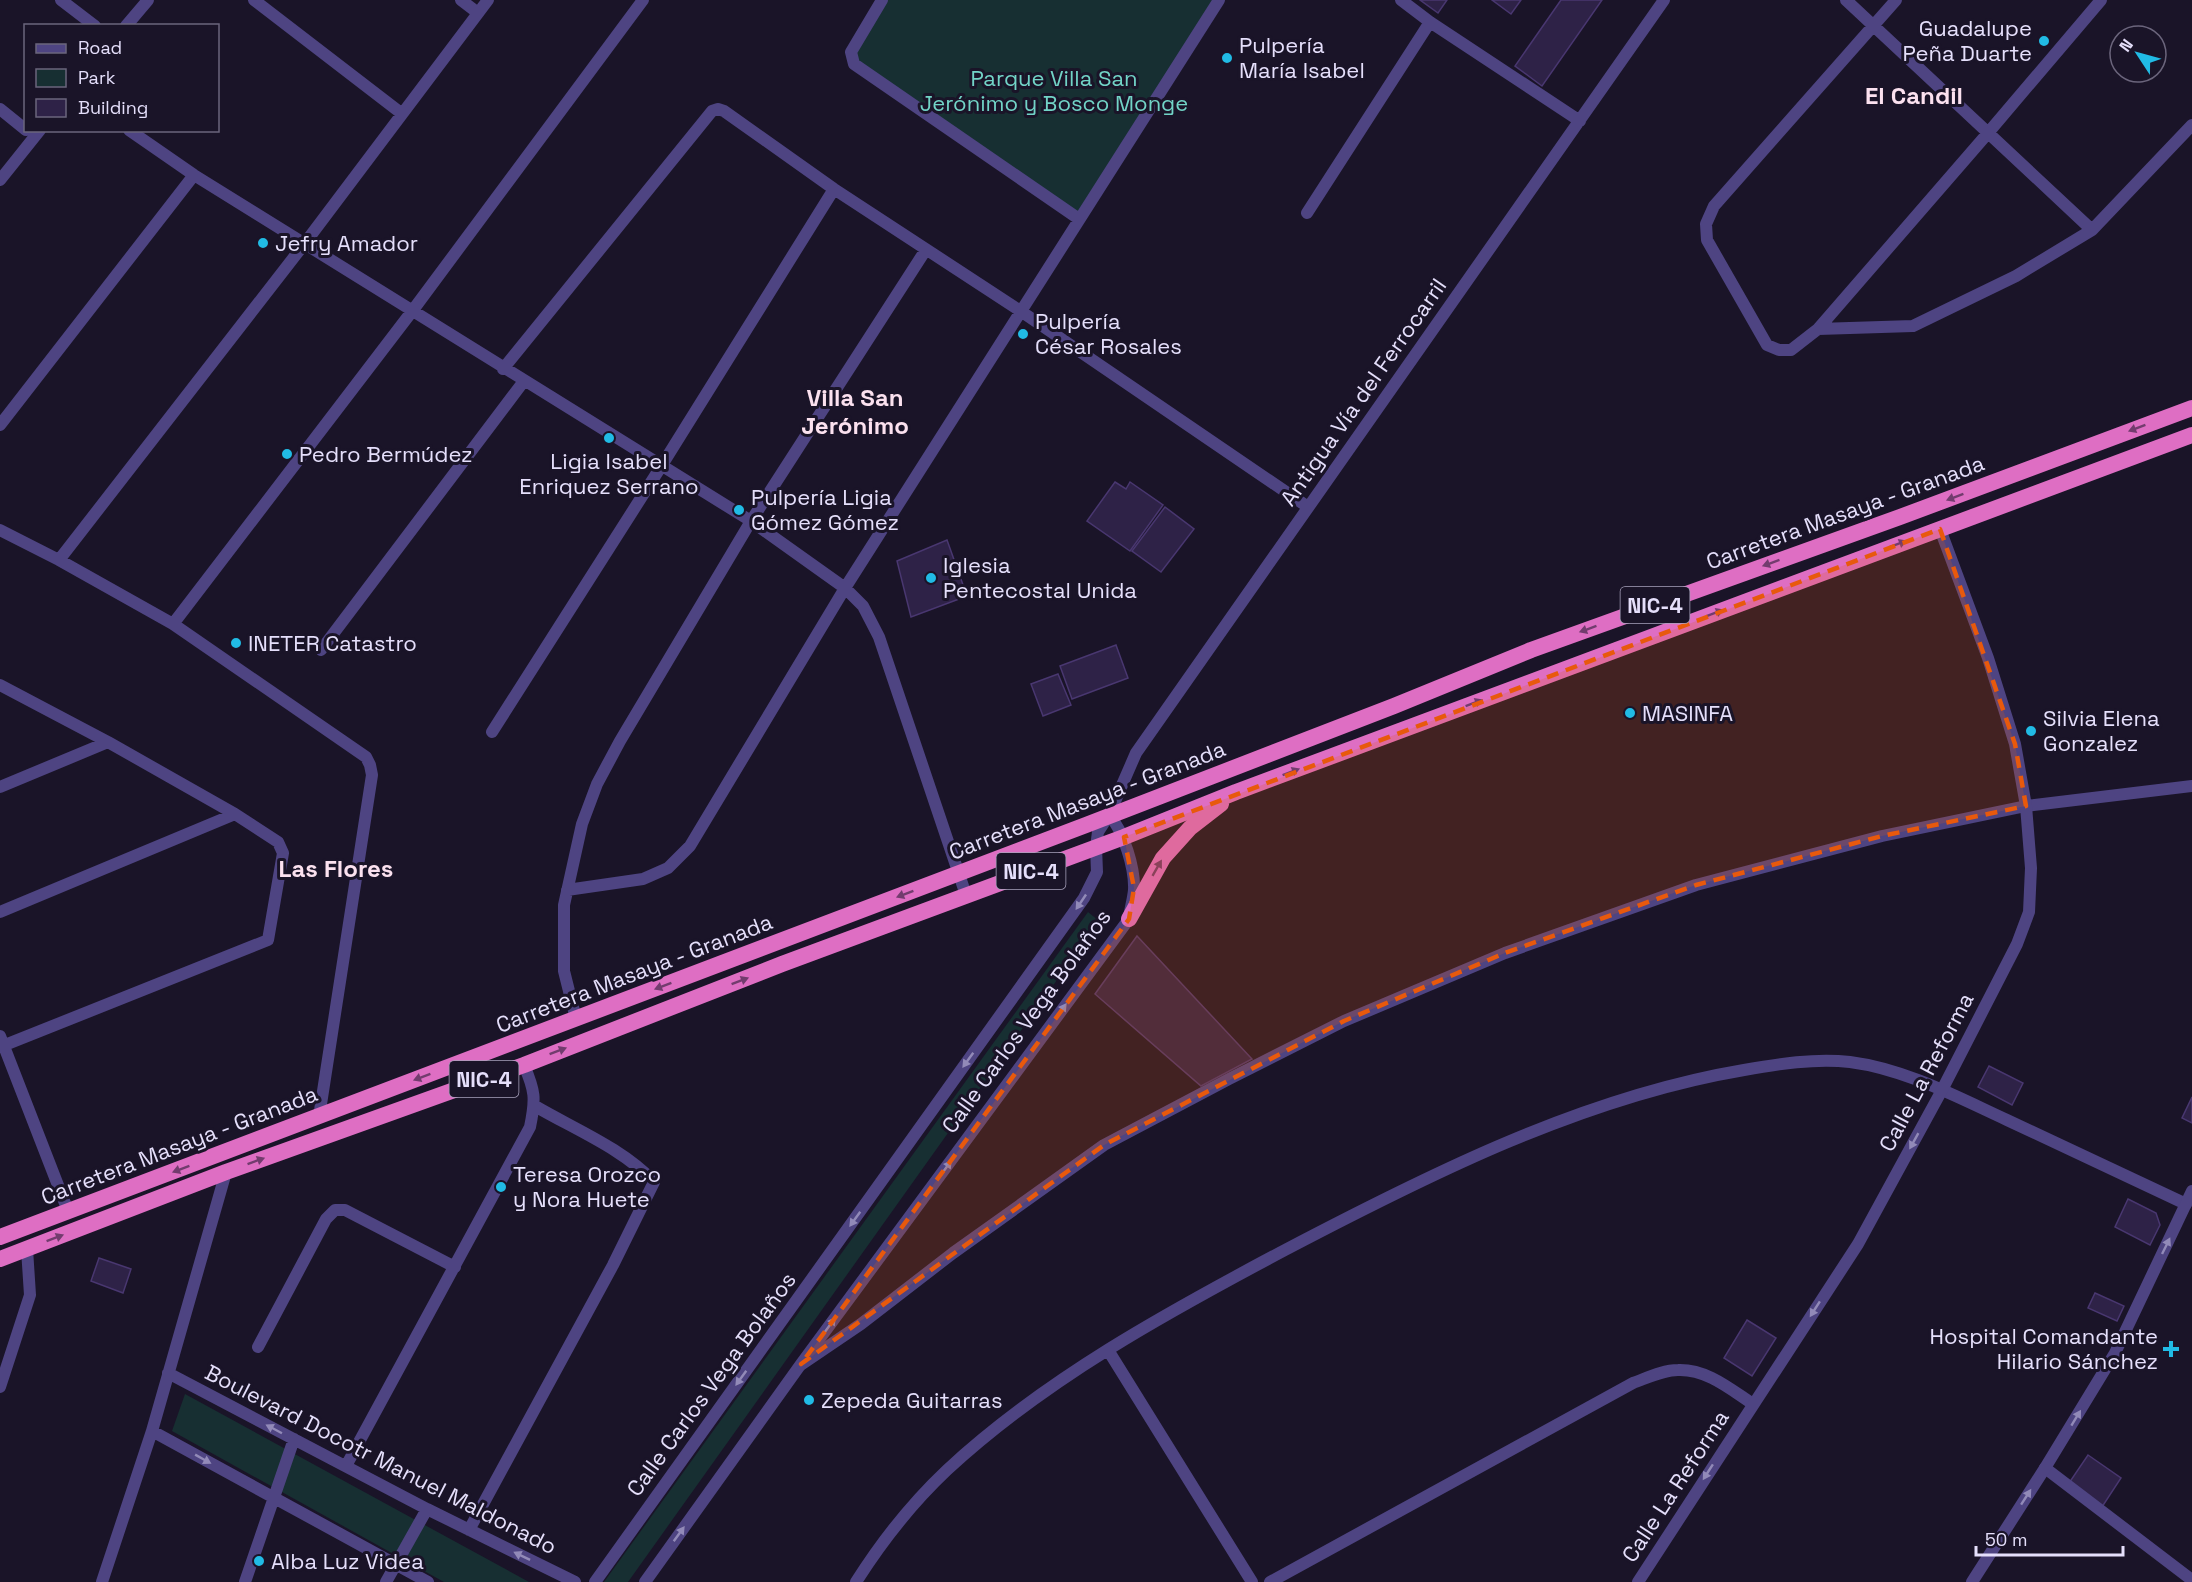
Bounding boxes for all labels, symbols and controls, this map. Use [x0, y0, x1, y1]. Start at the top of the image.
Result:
place label: Guadalupe Peña Duarte [1903, 14, 2032, 67]
legend [24, 24, 219, 132]
north arrow [2108, 24, 2168, 84]
place label: Pulpería María Isabel [1239, 31, 1365, 84]
marker: Guadalupe Peña Duarte [2037, 34, 2051, 48]
text: N [2115, 35, 2138, 56]
text: Road [78, 36, 122, 59]
marker: Pulpería María Isabel [1220, 51, 1234, 65]
park label: Parque Villa San Jerónimo y Bosco Monge [920, 64, 1188, 117]
text: Park [78, 66, 116, 89]
district label: El Candil [1865, 80, 1963, 111]
text: Building [78, 96, 148, 119]
place label: Jefry Amador [275, 229, 418, 257]
marker: Jefry Amador [256, 236, 270, 250]
street label: Antigua Vía del Ferrocarril [1274, 273, 1452, 511]
place label: Pulpería César Rosales [1035, 307, 1182, 360]
marker: Pulpería César Rosales [1016, 327, 1030, 341]
district label: Villa San Jerónimo [801, 382, 909, 441]
one-way arrow [2128, 424, 2146, 434]
marker: Ligia Isabel Enriquez Serrano [602, 431, 616, 445]
place label: Pedro Bermúdez [299, 440, 473, 468]
marker: Pedro Bermúdez [280, 447, 294, 461]
place label: Ligia Isabel Enriquez Serrano [519, 447, 699, 500]
street label: Carretera Masaya - Granada [1702, 448, 1988, 575]
place label: Pulpería Ligia Gómez Gómez [751, 483, 899, 536]
one-way arrow [1946, 493, 1964, 502]
marker: Pulpería Ligia Gómez Gómez [732, 503, 746, 517]
one-way arrow [1889, 539, 1907, 549]
place label: Iglesia Pentecostal Unida [943, 551, 1137, 604]
one-way arrow [1762, 559, 1780, 569]
marker: Iglesia Pentecostal Unida [924, 571, 938, 585]
road number: NIC-4 [1620, 587, 1690, 623]
one-way arrow [1706, 608, 1724, 617]
one-way arrow [1579, 625, 1597, 635]
place label: INETER Catastro [248, 629, 417, 657]
marker: INETER Catastro [229, 636, 243, 650]
one-way arrow [1465, 698, 1483, 708]
place label: MASINFA [1642, 699, 1733, 727]
place label: Silvia Elena Gonzalez [2043, 704, 2160, 757]
marker: MASINFA [1623, 706, 1637, 720]
marker: Silvia Elena Gonzalez [2024, 724, 2038, 738]
street label: Carretera Masaya - Granada [945, 734, 1230, 866]
one-way arrow [1282, 766, 1300, 776]
district label: Las Flores [279, 853, 393, 884]
road number: NIC-4 [996, 853, 1066, 889]
one-way arrow [1152, 860, 1163, 876]
one-way arrow [895, 890, 913, 900]
one-way arrow [1075, 893, 1087, 909]
street label: Calle Carlos Vega Bolaños [935, 903, 1117, 1139]
street label: Carretera Masaya - Granada [492, 907, 777, 1039]
one-way arrow [731, 975, 749, 985]
one-way arrow [654, 981, 672, 991]
street label: Calle La Reforma [1872, 988, 1980, 1156]
one-way arrow [1055, 1003, 1067, 1019]
one-way arrow [549, 1046, 567, 1056]
one-way arrow [962, 1052, 974, 1068]
road number: NIC-4 [450, 1061, 518, 1097]
one-way arrow [413, 1073, 431, 1083]
street label: Carretera Masaya - Granada [37, 1079, 322, 1211]
one-way arrow [1909, 1133, 1919, 1150]
one-way arrow [248, 1156, 266, 1166]
place label: Teresa Orozco y Nora Huete [513, 1160, 661, 1213]
one-way arrow [939, 1160, 951, 1175]
one-way arrow [172, 1164, 190, 1174]
marker: Teresa Orozco y Nora Huete [494, 1180, 508, 1194]
one-way arrow [849, 1210, 861, 1226]
one-way arrow [46, 1233, 64, 1243]
one-way arrow [2162, 1237, 2171, 1254]
street label: Calle Carlos Vega Bolaños [620, 1266, 802, 1502]
one-way arrow [1810, 1301, 1821, 1317]
one-way arrow [824, 1317, 836, 1333]
place label: Hospital Comandante Hilario Sánchez [1930, 1322, 2158, 1375]
marker: Hospital Comandante Hilario Sánchez [2162, 1340, 2180, 1358]
street label: Boulevard Docotr Manuel Maldonado [200, 1358, 562, 1560]
one-way arrow [735, 1369, 747, 1385]
place label: Zepeda Guitarras [821, 1386, 1003, 1414]
marker: Zepeda Guitarras [802, 1393, 816, 1407]
street label: Calle La Reforma [1615, 1404, 1735, 1567]
one-way arrow [2070, 1410, 2081, 1426]
one-way arrow [266, 1424, 283, 1434]
one-way arrow [195, 1454, 212, 1464]
one-way arrow [1703, 1464, 1714, 1480]
one-way arrow [2021, 1489, 2032, 1506]
scale bar [1976, 1519, 2123, 1557]
one-way arrow [673, 1527, 685, 1542]
text: 50 m [1985, 1528, 2027, 1551]
place label: Alba Luz Videa [271, 1547, 424, 1575]
one-way arrow [514, 1551, 531, 1561]
marker: Alba Luz Videa [252, 1554, 266, 1568]

